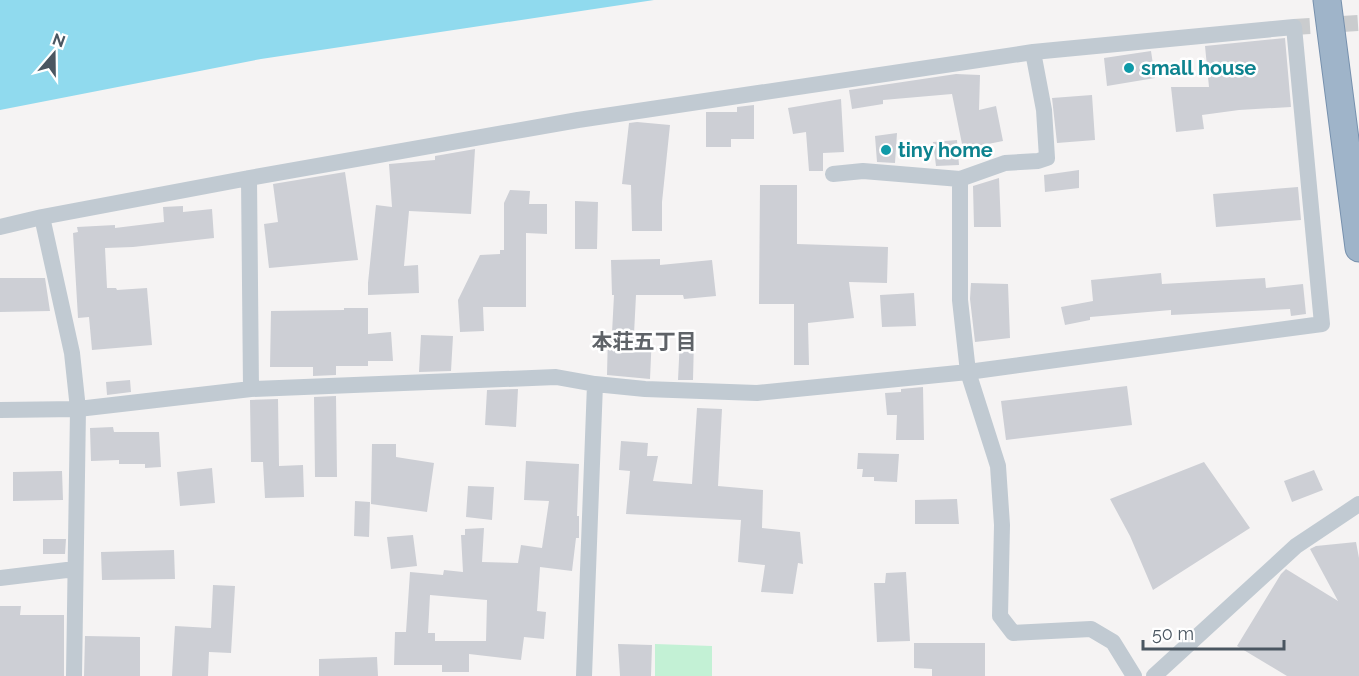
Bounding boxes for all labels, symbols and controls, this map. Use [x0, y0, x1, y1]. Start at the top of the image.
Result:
north arrow [24, 24, 84, 84]
text: N [50, 29, 68, 51]
place label: small house [1141, 56, 1256, 80]
marker: small house [1122, 61, 1136, 75]
place label: tiny home [898, 138, 993, 162]
marker: tiny home [879, 143, 893, 157]
district label: 本荘五丁目 [592, 329, 697, 354]
scale bar [1143, 613, 1284, 651]
text: 50 m [1152, 623, 1194, 644]

